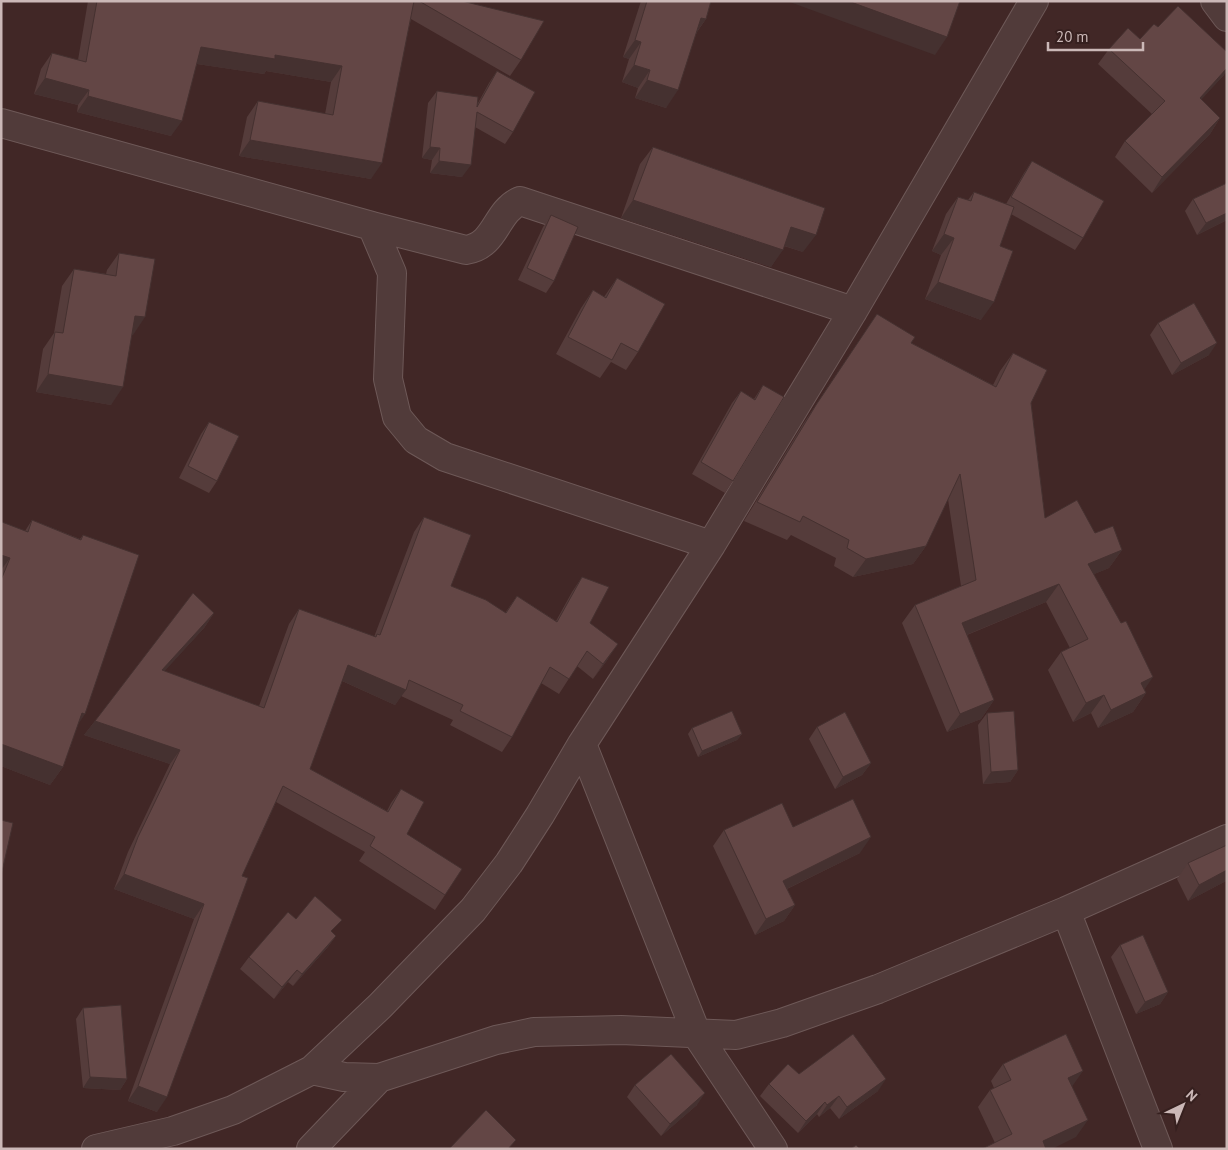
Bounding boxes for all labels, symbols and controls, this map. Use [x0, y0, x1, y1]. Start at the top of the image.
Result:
scale bar [1048, 20, 1143, 52]
text: 20 m [1056, 27, 1089, 46]
north arrow [1158, 1080, 1208, 1130]
text: N [1182, 1086, 1201, 1105]

